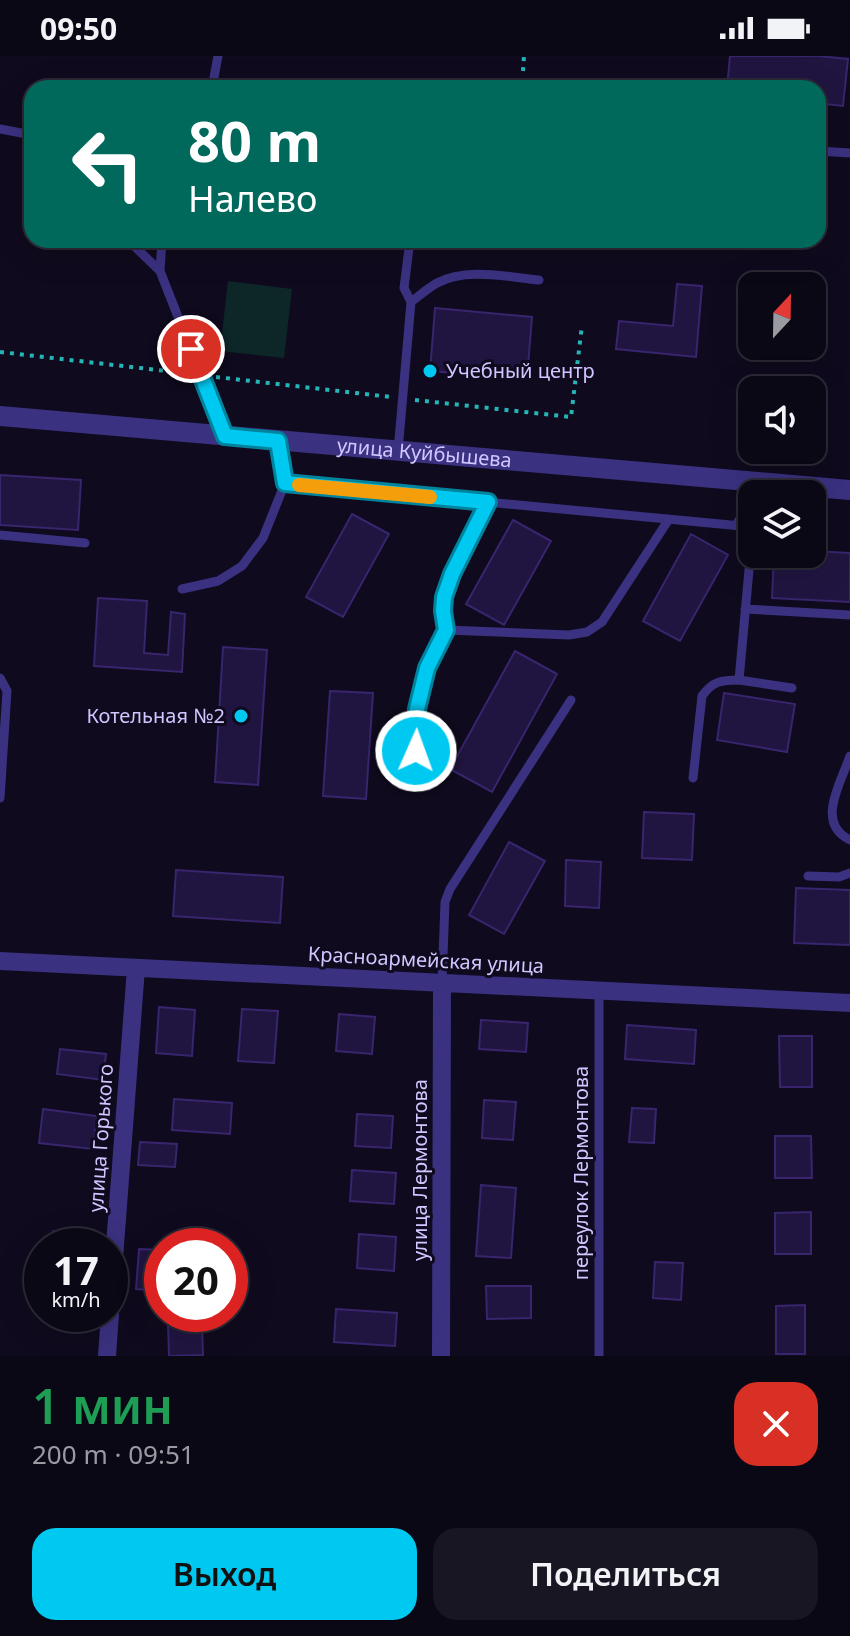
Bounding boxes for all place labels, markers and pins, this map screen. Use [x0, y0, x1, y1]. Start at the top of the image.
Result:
pin [157, 315, 225, 383]
place label: Учебный центр [446, 357, 595, 384]
marker: Учебный центр [421, 362, 439, 380]
place label: Котельная №2 [86, 702, 225, 729]
marker: Котельная №2 [232, 707, 250, 725]

